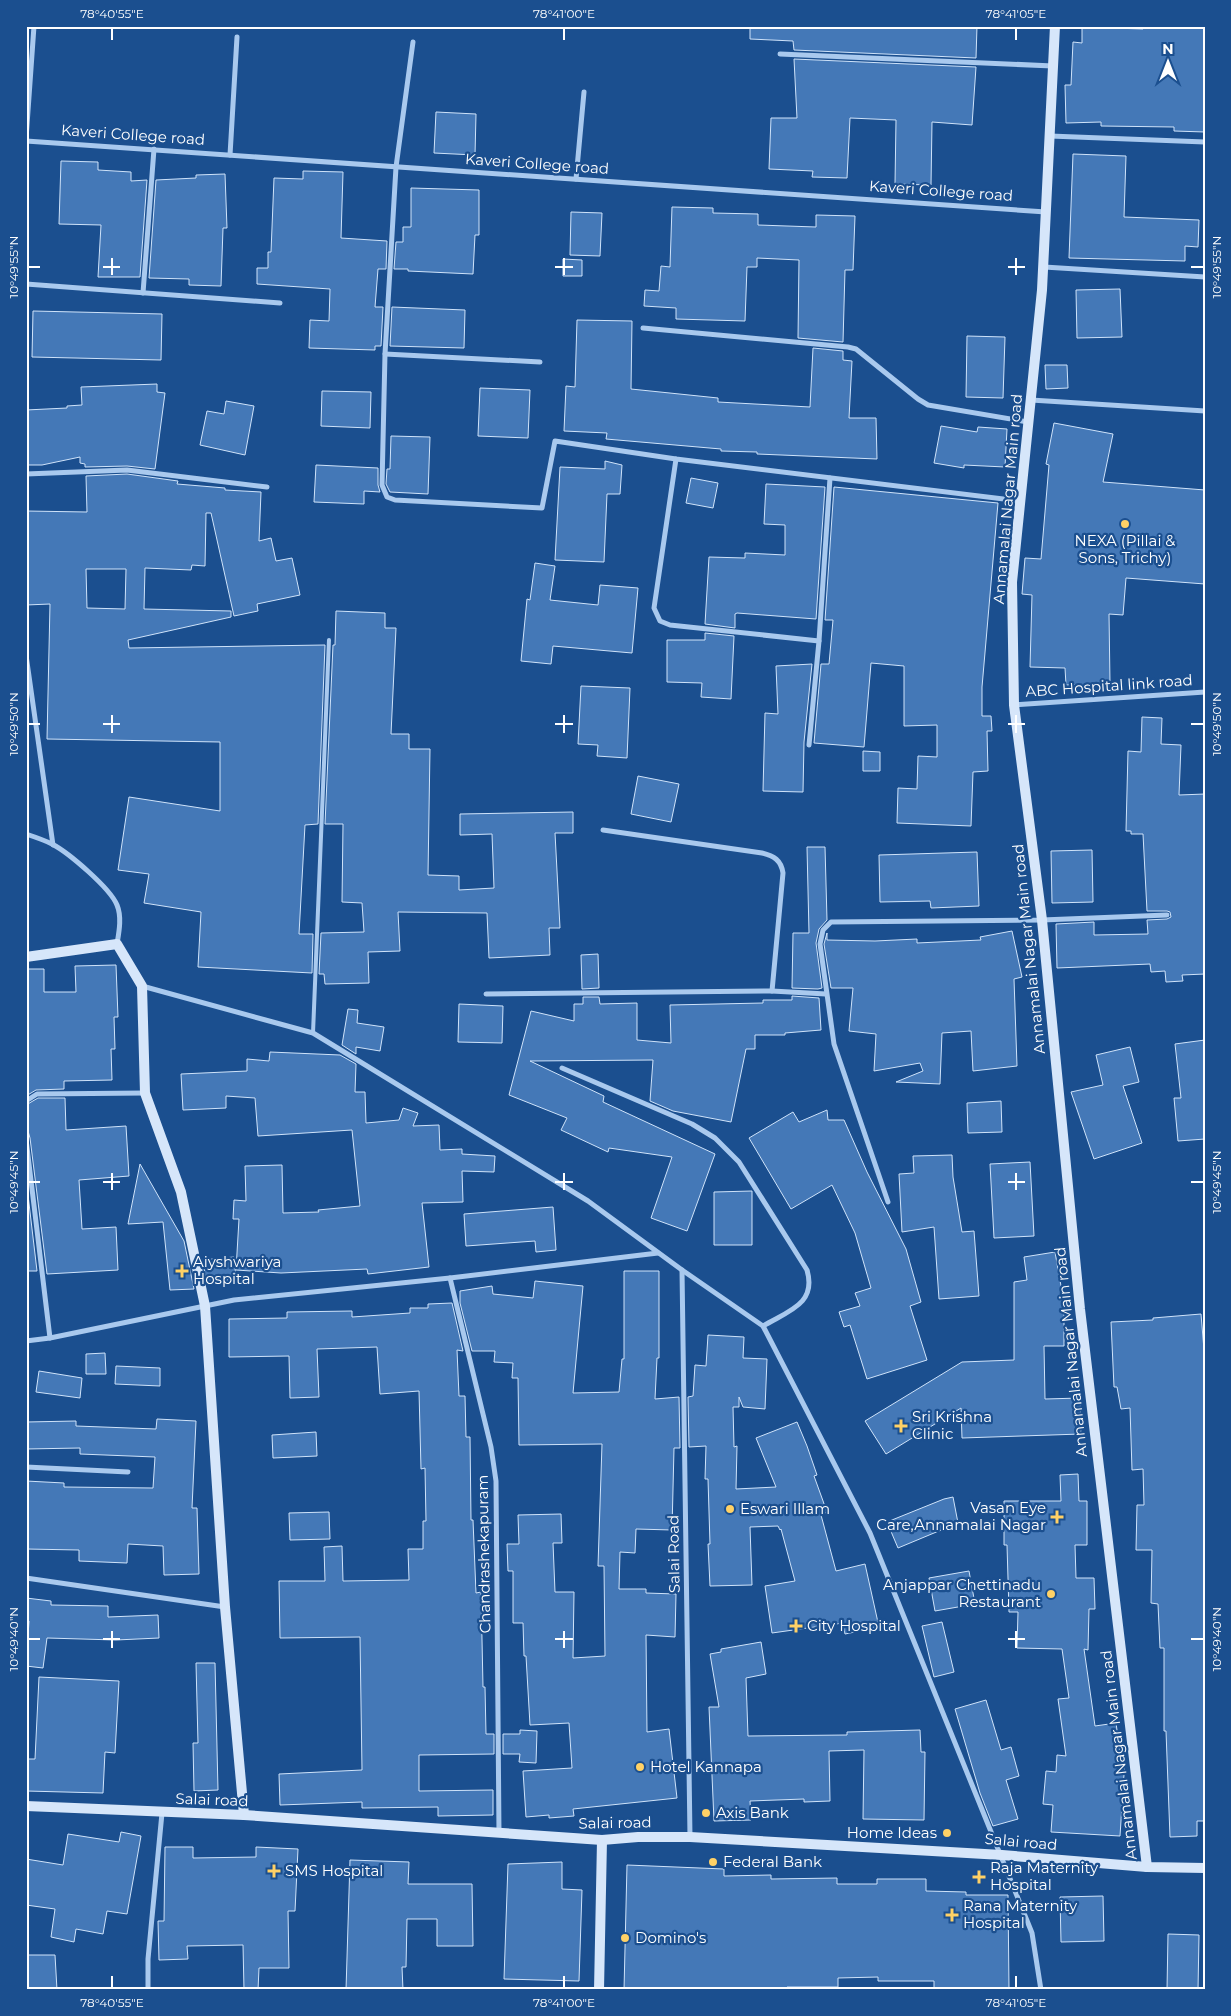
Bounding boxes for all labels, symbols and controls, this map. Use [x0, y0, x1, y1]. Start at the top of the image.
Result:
text: 78°40'55"E [80, 6, 144, 21]
text: 78°41'00"E [533, 6, 595, 21]
text: 78°41'05"E [986, 6, 1046, 21]
north arrow [1144, 38, 1194, 88]
text: N [1162, 40, 1174, 58]
street label: Kaveri College road [60, 120, 206, 149]
street label: Kaveri College road [464, 149, 610, 178]
street label: Kaveri College road [868, 176, 1014, 205]
text: 10°49'55"N [6, 236, 21, 298]
text: 10°49'55"N [1209, 236, 1224, 298]
street label: Annamalai Nagar Main road [989, 393, 1026, 605]
marker: NEXA (Pillai & Sons, Trichy) [1119, 518, 1131, 530]
place label: NEXA (Pillai & Sons, Trichy) [1075, 531, 1175, 567]
street label: ABC Hospital link road [1025, 670, 1193, 701]
text: 10°49'50"N [6, 692, 21, 756]
text: 10°49'50"N [1209, 692, 1224, 756]
street label: Annamalai Nagar Main road [1008, 843, 1049, 1055]
text: 10°49'45"N [6, 1151, 21, 1213]
text: 10°49'45"N [1209, 1151, 1224, 1213]
street label: Annamalai Nagar Main road [1050, 1246, 1091, 1458]
place label: Aiyshwariya Hospital [193, 1252, 281, 1288]
marker: Aiyshwariya Hospital [175, 1264, 189, 1278]
place label: Sri Krishna Clinic [912, 1407, 992, 1443]
marker: Sri Krishna Clinic [894, 1419, 908, 1433]
street label: Chandrashekapuram [473, 1474, 494, 1634]
place label: Vasan Eye Care,Annamalai Nagar [876, 1498, 1046, 1534]
place label: Eswari Illam [740, 1499, 830, 1518]
marker: Eswari Illam [724, 1503, 736, 1515]
marker: Vasan Eye Care,Annamalai Nagar [1050, 1510, 1064, 1524]
street label: Salai Road [663, 1515, 684, 1593]
place label: Anjappar Chettinadu Restaurant [883, 1575, 1041, 1611]
marker: Anjappar Chettinadu Restaurant [1045, 1588, 1057, 1600]
text: 10°49'40"N [6, 1607, 21, 1671]
text: 10°49'40"N [1209, 1607, 1224, 1671]
place label: City Hospital [807, 1616, 901, 1635]
marker: City Hospital [789, 1619, 803, 1633]
street label: Annamalai Nagar Main road [1096, 1649, 1141, 1861]
place label: Hotel Kannapa [650, 1757, 762, 1776]
marker: Hotel Kannapa [634, 1761, 646, 1773]
street label: Salai road [175, 1789, 249, 1810]
place label: Axis Bank [716, 1803, 789, 1822]
marker: Axis Bank [700, 1807, 712, 1819]
street label: Salai road [578, 1812, 652, 1833]
place label: Home Ideas [847, 1823, 937, 1842]
marker: Home Ideas [941, 1827, 953, 1839]
street label: Salai road [984, 1829, 1058, 1854]
place label: Federal Bank [723, 1852, 822, 1871]
marker: Federal Bank [707, 1856, 719, 1868]
place label: Raja Maternity Hospital [990, 1858, 1099, 1894]
place label: SMS Hospital [285, 1861, 383, 1880]
marker: SMS Hospital [267, 1864, 281, 1878]
marker: Raja Maternity Hospital [972, 1870, 986, 1884]
place label: Rana Maternity Hospital [963, 1896, 1078, 1932]
marker: Rana Maternity Hospital [945, 1908, 959, 1922]
place label: Domino's [635, 1928, 706, 1947]
marker: Domino's [619, 1932, 631, 1944]
text: 78°40'55"E [80, 1995, 144, 2010]
text: 78°41'00"E [533, 1995, 595, 2010]
text: 78°41'05"E [986, 1995, 1046, 2010]

